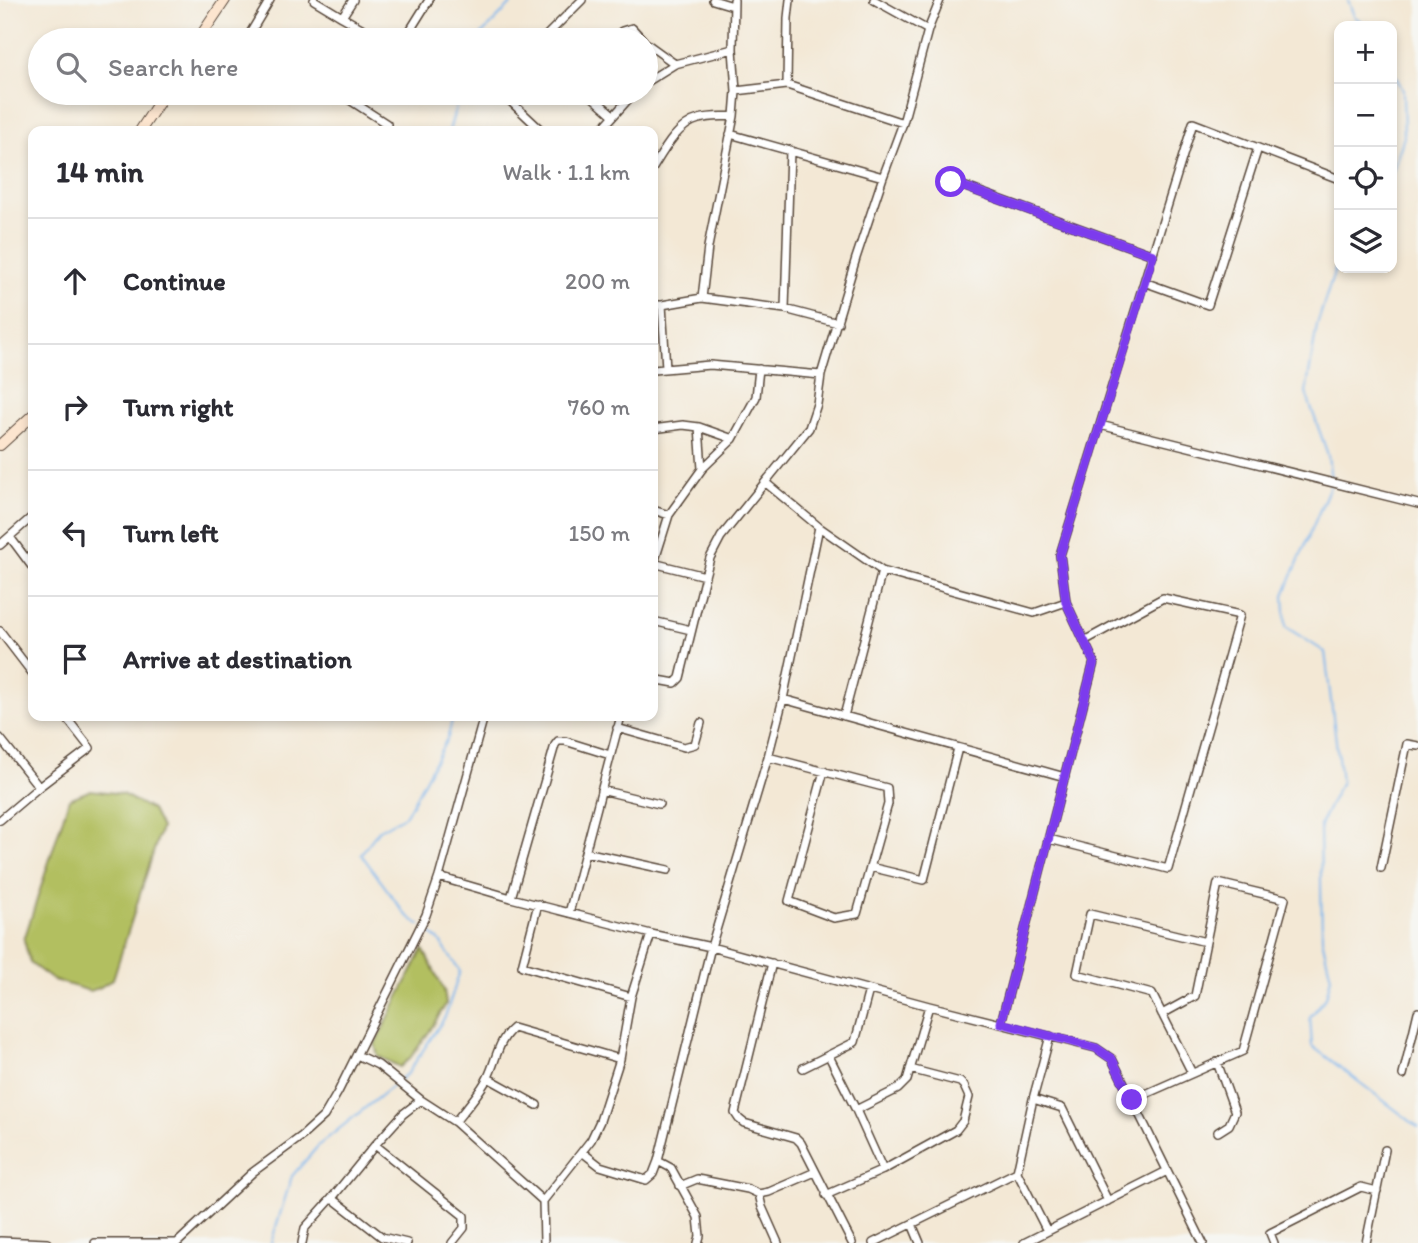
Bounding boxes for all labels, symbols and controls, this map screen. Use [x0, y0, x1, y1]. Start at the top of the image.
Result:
map controls [1334, 21, 1397, 273]
button: + [1334, 21, 1397, 84]
search box [28, 28, 658, 105]
icon: search [52, 48, 90, 86]
text: Search here [108, 51, 238, 83]
button: − [1334, 84, 1397, 147]
button: locate [1334, 147, 1397, 210]
text: 14 min [56, 153, 144, 190]
text: Walk · 1.1 km [502, 158, 630, 186]
route start [935, 166, 966, 197]
button: layers [1334, 210, 1397, 273]
icon: ahead [56, 262, 94, 300]
text: Continue [123, 265, 226, 297]
text: 200 m [565, 267, 630, 295]
icon: right [56, 388, 94, 426]
text: Turn right [123, 391, 234, 423]
text: 760 m [568, 393, 630, 421]
icon: left [56, 514, 94, 552]
text: Turn left [123, 517, 219, 549]
text: 150 m [569, 519, 630, 547]
icon: arrive [56, 640, 94, 678]
text: Arrive at destination [123, 643, 352, 675]
route end [1116, 1084, 1147, 1115]

